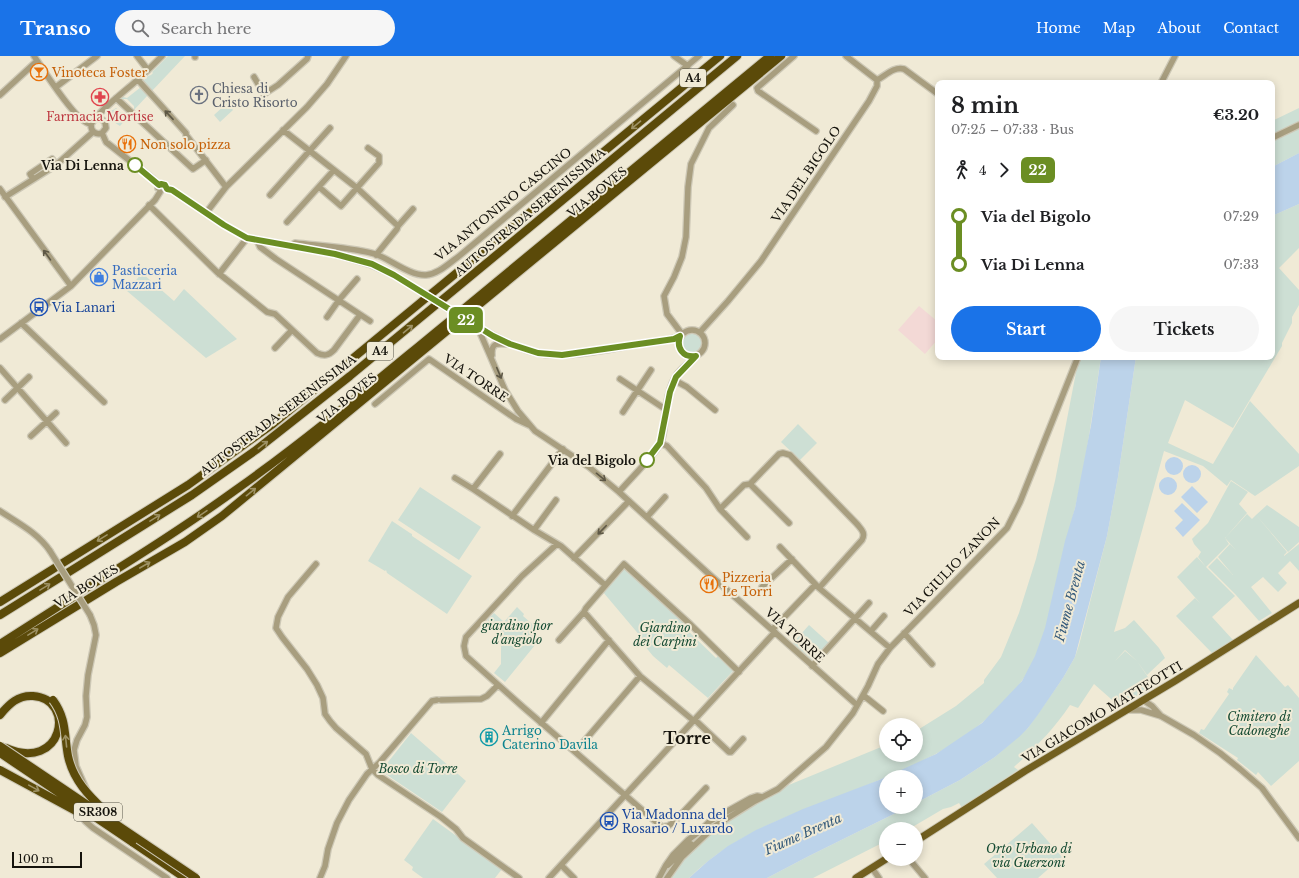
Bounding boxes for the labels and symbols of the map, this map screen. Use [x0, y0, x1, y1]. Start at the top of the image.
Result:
bar icon: Vinoteca Foster [29, 62, 49, 82]
place label: Vinoteca Foster [51, 65, 148, 80]
road number: A4 [680, 69, 706, 87]
place label: Chiesa di Cristo Risorto [212, 81, 298, 110]
church icon: Chiesa di Cristo Risorto [189, 85, 209, 105]
pharmacy icon: Farmacia Mortise [90, 87, 110, 107]
place label: Farmacia Mortise [46, 109, 154, 124]
one-way arrow [164, 110, 174, 120]
one-way arrow [631, 121, 642, 130]
street label: VIA DEL BIGOLO [768, 123, 844, 226]
restaurant icon: Non solo pizza [117, 134, 137, 154]
place label: Non solo pizza [140, 137, 231, 152]
street label: VIA ANTONINO CASCINO [431, 144, 574, 264]
street label: AUTOSTRADA SERENISSIMA [451, 144, 609, 280]
marker: Via Di Lenna [127, 157, 143, 173]
place label: Via Di Lenna [40, 158, 124, 173]
street label: VIA BOVES [563, 163, 630, 221]
one-way arrow [43, 249, 51, 260]
place label: Pasticceria Mazzari [112, 263, 177, 292]
shop icon: Pasticceria Mazzari [89, 267, 109, 287]
bus stop icon: Via Lanari [29, 297, 49, 317]
place label: Via Lanari [51, 300, 115, 315]
line badge: 22 [448, 307, 484, 333]
one-way arrow [402, 324, 413, 333]
road number: A4 [367, 342, 393, 360]
street label: VIA TORRE [440, 350, 511, 405]
street label: AUTOSTRADA SERENISSIMA [196, 351, 360, 479]
one-way arrow [495, 367, 503, 379]
street label: VIA BOVES [313, 369, 380, 427]
one-way arrow [257, 441, 268, 450]
marker: Via del Bigolo [639, 452, 655, 468]
place label: Via del Bigolo [547, 453, 636, 468]
one-way arrow [596, 472, 606, 481]
one-way arrow [246, 487, 257, 496]
one-way arrow [197, 510, 208, 518]
one-way arrow [149, 514, 161, 522]
street label: VIA GIULIO ZANON [900, 514, 1003, 620]
one-way arrow [597, 525, 607, 535]
one-way arrow [96, 535, 108, 543]
water label: Fiume Brenta [1051, 559, 1089, 644]
street label: VIA BOVES [50, 561, 121, 612]
one-way arrow [139, 561, 151, 569]
place label: Pizzeria Le Torri [722, 570, 772, 599]
restaurant icon: Pizzeria Le Torri [699, 574, 719, 594]
one-way arrow [39, 583, 51, 591]
street label: VIA TORRE [762, 604, 828, 666]
park label: giardino fior d'angiolo [481, 618, 553, 647]
park label: Giardino dei Carpini [633, 620, 698, 649]
one-way arrow [27, 628, 39, 636]
street label: VIA GIACOMO MATTEOTTI [1018, 658, 1185, 766]
park label: Cimitero di Cadoneghe [1227, 709, 1292, 738]
place label: Arrigo Caterino Davila [501, 723, 598, 752]
building icon: Arrigo Caterino Davila [479, 727, 499, 747]
district label: Torre [663, 728, 711, 748]
one-way arrow [62, 735, 70, 748]
park label: Bosco di Torre [377, 761, 458, 776]
one-way arrow [28, 785, 40, 793]
road number: SR308 [74, 803, 122, 821]
place label: Via Madonna del Rosario / Luxardo [621, 807, 733, 836]
water label: Fiume Brenta [761, 809, 844, 859]
bus stop icon: Via Madonna del Rosario / Luxardo [599, 811, 619, 831]
park label: Orto Urbano di via Guerzoni [986, 841, 1073, 870]
scale bar [12, 850, 82, 869]

